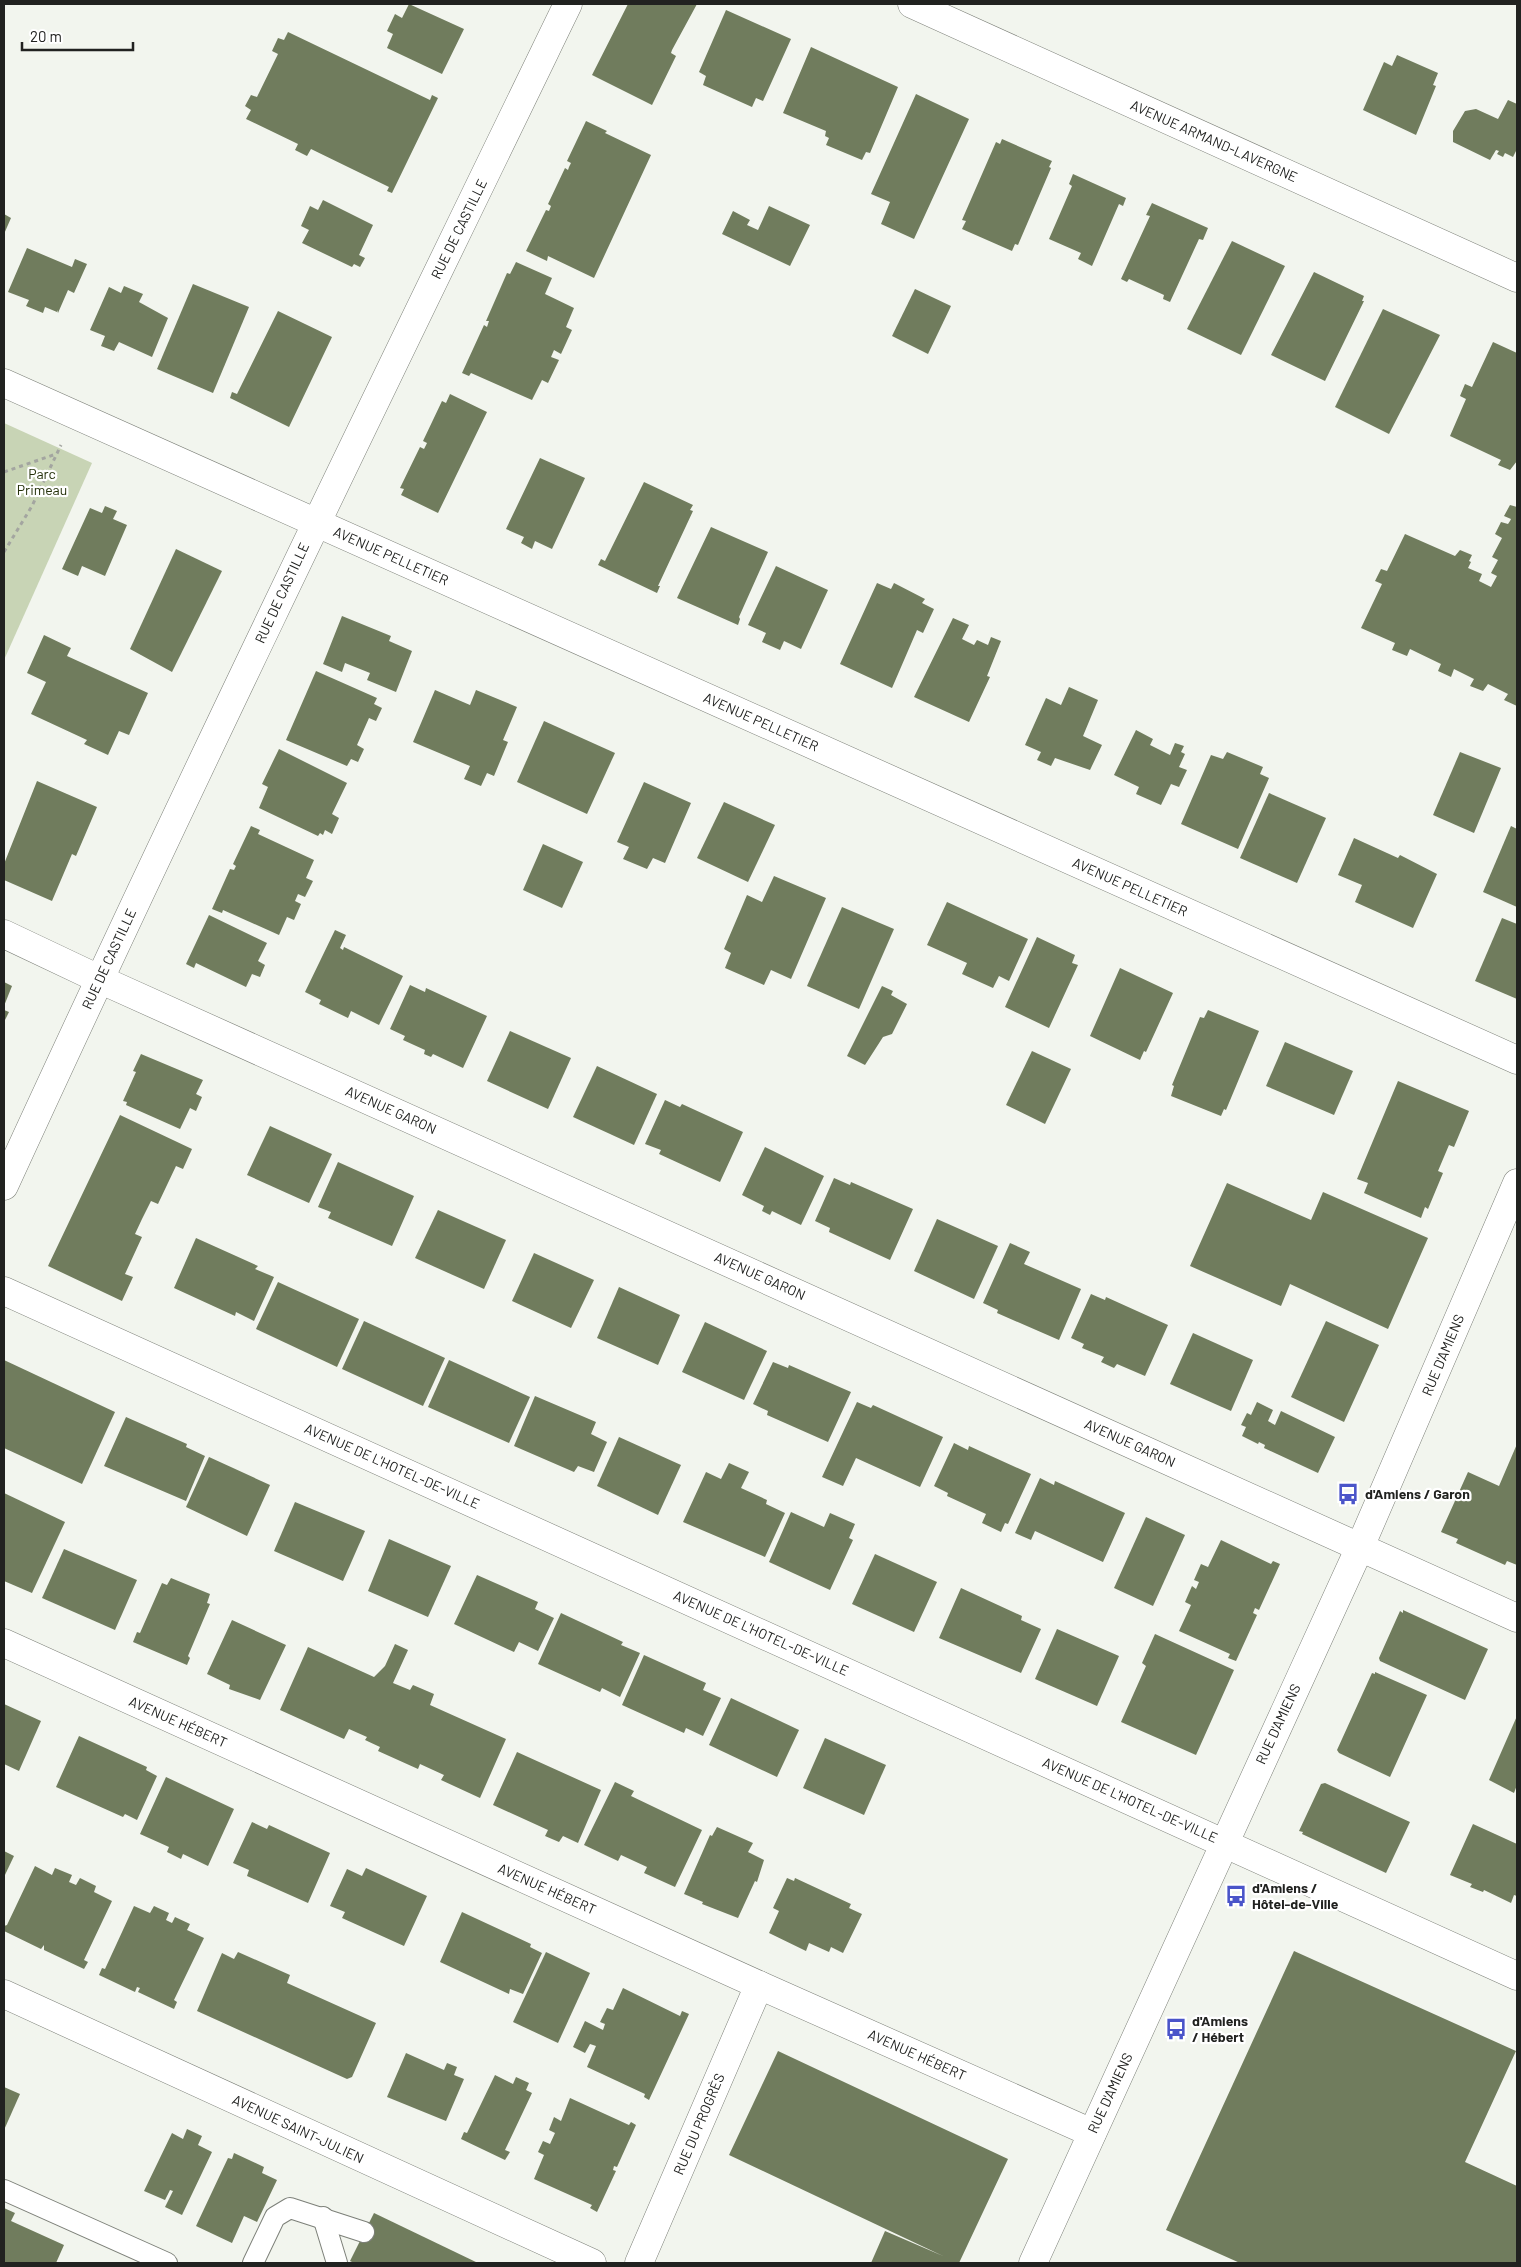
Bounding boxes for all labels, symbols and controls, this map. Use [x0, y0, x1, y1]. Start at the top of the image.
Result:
scale bar [22, 20, 134, 52]
text: 20 m [30, 27, 62, 45]
street label: AVENUE ARMAND-LAVERGNE [1128, 96, 1300, 185]
street label: RUE DE CASTILLE [427, 176, 490, 282]
park label: Parc Primeau [17, 465, 67, 498]
street label: AVENUE PELLETIER [331, 523, 451, 589]
street label: RUE DE CASTILLE [251, 540, 312, 646]
street label: AVENUE PELLETIER [701, 689, 821, 755]
street label: AVENUE PELLETIER [1070, 854, 1190, 920]
street label: RUE DE CASTILLE [78, 906, 139, 1012]
street label: AVENUE GARON [343, 1082, 439, 1137]
street label: AVENUE GARON [712, 1248, 808, 1303]
street label: RUE D'AMIENS [1418, 1312, 1467, 1398]
street label: AVENUE GARON [1082, 1415, 1178, 1470]
street label: AVENUE DE L'HOTEL-DE-VILLE [302, 1419, 482, 1512]
bus stop icon: d'Amiens / Garon [1335, 1481, 1361, 1507]
place label: d'Amiens / Garon [1365, 1485, 1470, 1502]
street label: AVENUE DE L'HOTEL-DE-VILLE [671, 1586, 851, 1679]
street label: RUE D'AMIENS [1251, 1681, 1304, 1767]
street label: AVENUE HÉBERT [127, 1692, 230, 1751]
street label: AVENUE DE L'HOTEL-DE-VILLE [1040, 1753, 1220, 1846]
street label: AVENUE HÉBERT [496, 1859, 599, 1918]
place label: d'Amiens / Hôtel-de-Ville [1252, 1879, 1339, 1912]
bus stop icon: d'Amiens / Hôtel-de-Ville [1223, 1883, 1249, 1909]
place label: d'Amiens / Hébert [1192, 2012, 1248, 2045]
bus stop icon: d'Amiens / Hébert [1163, 2016, 1189, 2042]
street label: AVENUE HÉBERT [866, 2025, 969, 2084]
street label: RUE D'AMIENS [1083, 2050, 1136, 2136]
street label: RUE DU PROGRÈS [669, 2070, 728, 2177]
street label: AVENUE SAINT-JULIEN [230, 2091, 367, 2166]

